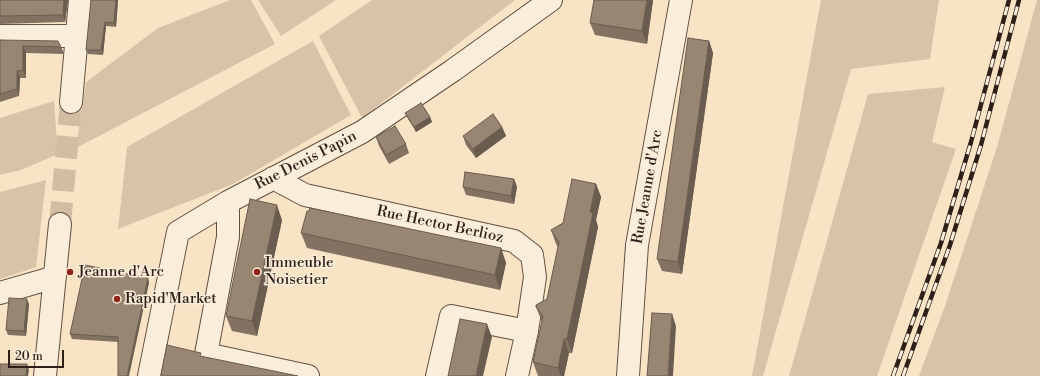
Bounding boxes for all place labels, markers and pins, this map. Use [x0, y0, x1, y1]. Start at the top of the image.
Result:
place label: Immeuble Noisetier [265, 254, 334, 289]
place label: Jeanne d'Arc [78, 263, 164, 281]
marker: Jeanne d'Arc [65, 267, 75, 277]
marker: Immeuble Noisetier [252, 267, 262, 277]
place label: Rapid'Market [125, 290, 217, 308]
marker: Rapid'Market [112, 294, 122, 304]

